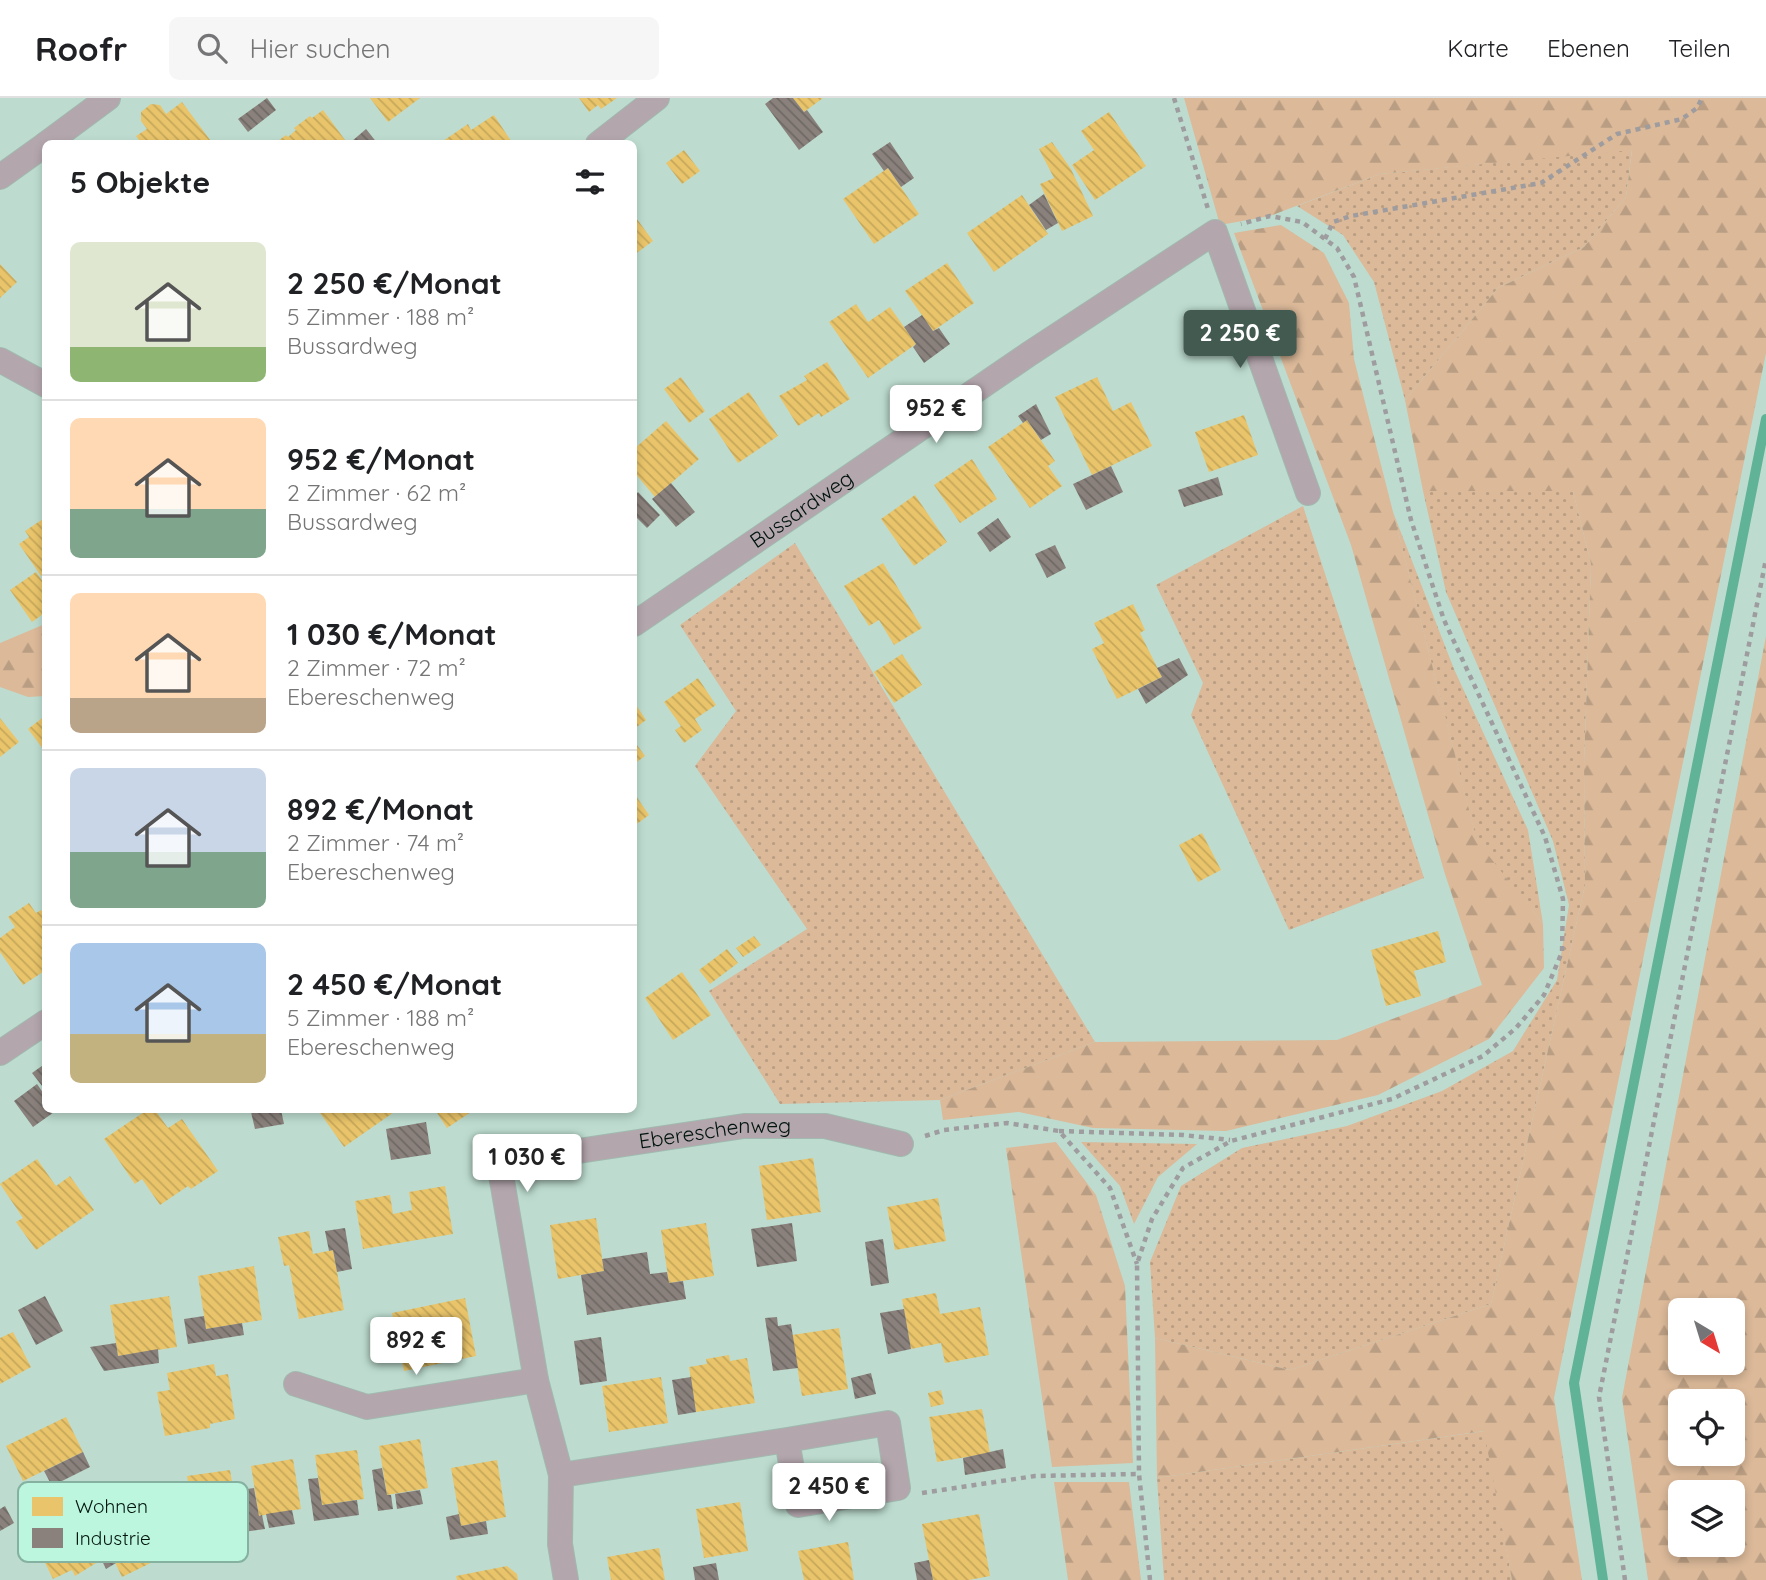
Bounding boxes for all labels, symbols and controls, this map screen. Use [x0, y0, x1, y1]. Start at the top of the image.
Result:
search box [169, 17, 659, 80]
text: Roofr [35, 28, 127, 69]
icon: search [193, 29, 231, 67]
text: Hier suchen [249, 32, 390, 65]
text: Karte [1447, 33, 1509, 63]
text: Ebenen [1547, 33, 1630, 63]
text: Teilen [1668, 33, 1731, 63]
text: 5 Objekte [70, 163, 210, 201]
icon: filters [571, 163, 609, 201]
text: 2 250 €/Monat [287, 264, 502, 302]
icon: home [126, 270, 210, 354]
text: 5 Zimmer · 188 m² [287, 302, 474, 331]
pin: 2 250 € [1175, 310, 1305, 370]
text: 2 250 € [1200, 318, 1280, 347]
text: Bussardweg [287, 331, 418, 360]
pin: 952 € [887, 386, 985, 445]
text: 952 € [906, 393, 966, 422]
text: 952 €/Monat [287, 440, 475, 478]
icon: home [126, 446, 210, 530]
street label: Bussardweg [744, 464, 858, 553]
text: 2 Zimmer · 62 m² [287, 478, 466, 507]
text: Bussardweg [287, 507, 418, 536]
text: 1 030 €/Monat [287, 615, 497, 653]
icon: home [126, 621, 210, 705]
text: 2 Zimmer · 72 m² [287, 653, 466, 682]
text: Ebereschenweg [287, 682, 455, 711]
text: 892 €/Monat [287, 790, 474, 828]
icon: home [126, 796, 210, 880]
text: 2 Zimmer · 74 m² [287, 828, 464, 857]
text: Ebereschenweg [287, 857, 455, 886]
text: 2 450 €/Monat [287, 965, 502, 1003]
icon: home [126, 971, 210, 1055]
text: 5 Zimmer · 188 m² [287, 1003, 474, 1032]
text: Ebereschenweg [287, 1032, 455, 1061]
street label: Ebereschenweg [637, 1112, 791, 1154]
pin: 1 030 € [462, 1134, 592, 1194]
text: 1 030 € [489, 1142, 565, 1171]
north arrow [1668, 1298, 1745, 1376]
map controls [1668, 1298, 1745, 1557]
pin: 892 € [367, 1318, 465, 1377]
text: 892 € [386, 1325, 446, 1354]
button: locate [1668, 1389, 1745, 1466]
pin: 2 450 € [764, 1464, 894, 1523]
text: 2 450 € [788, 1471, 870, 1500]
button: layers [1668, 1480, 1745, 1557]
legend [18, 1482, 248, 1562]
text: Wohnen [75, 1494, 148, 1518]
text: Industrie [75, 1526, 151, 1550]

